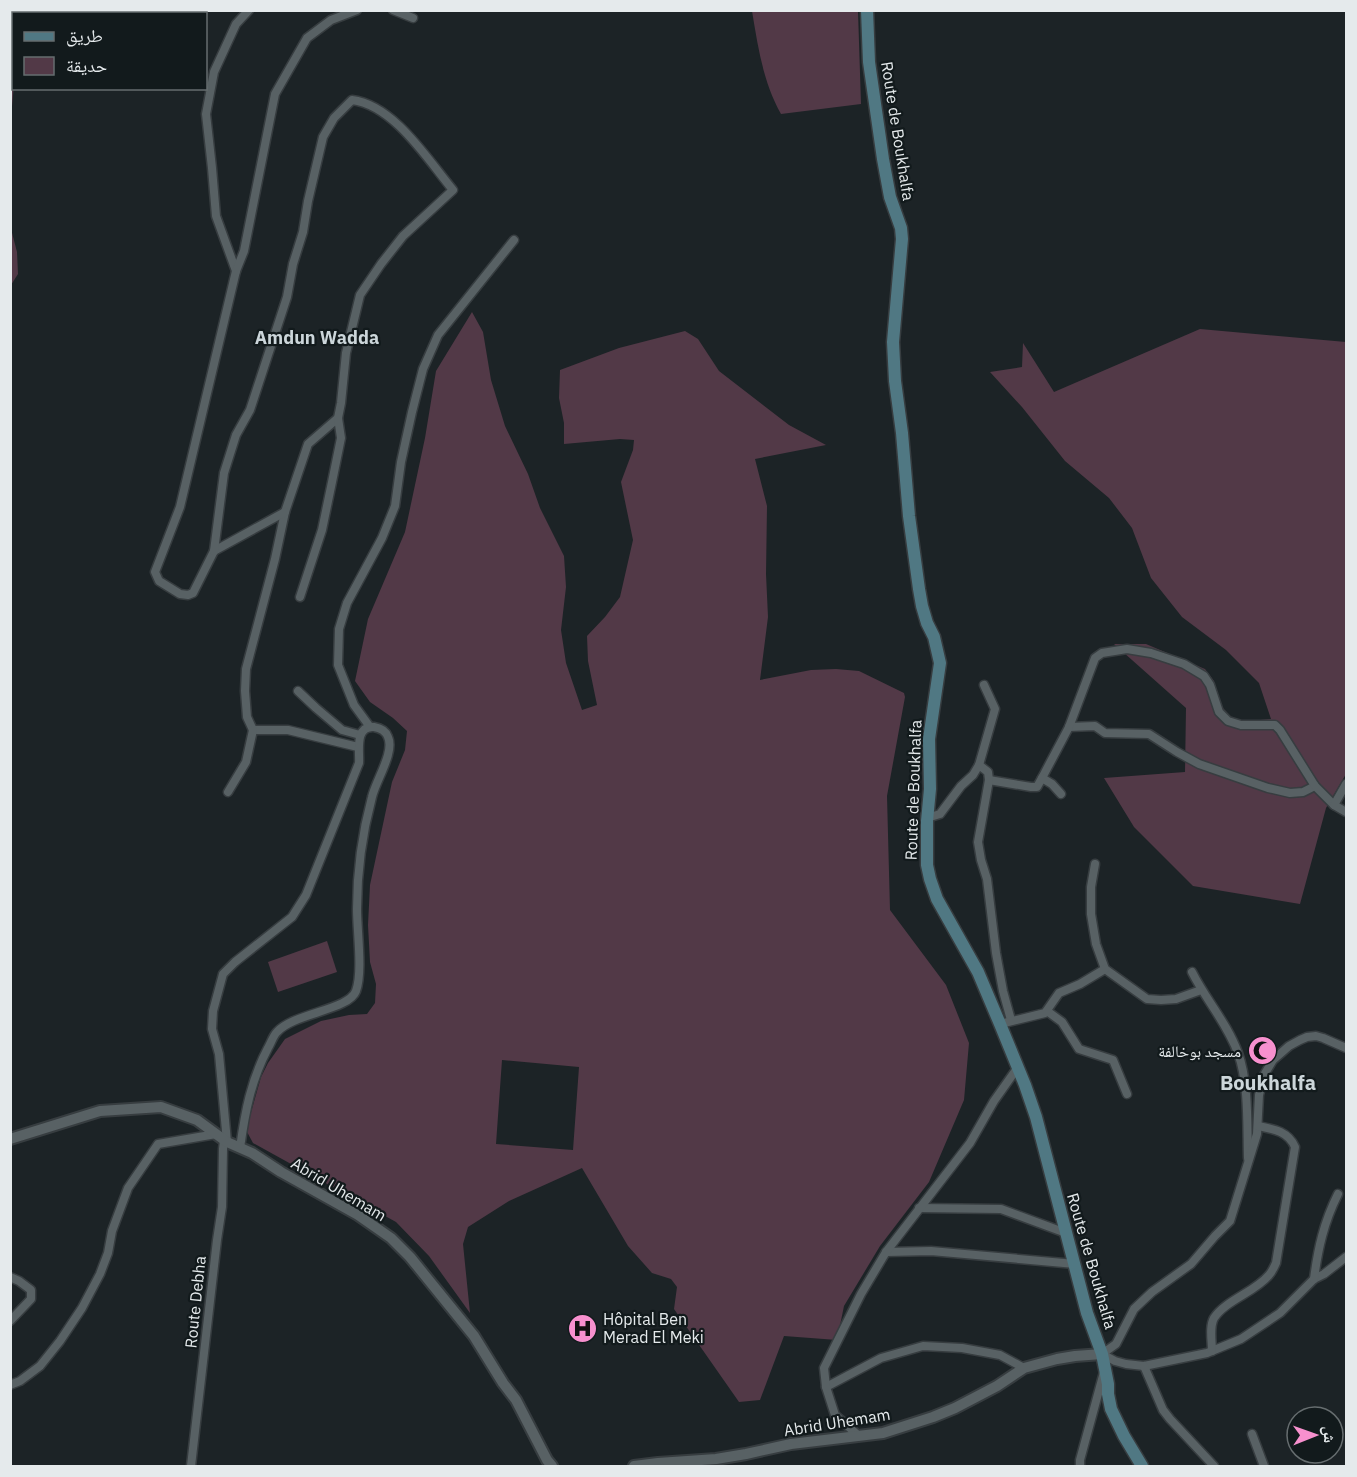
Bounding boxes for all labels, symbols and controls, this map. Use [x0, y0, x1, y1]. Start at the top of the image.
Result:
legend [12, 12, 207, 90]
text: طريق [66, 24, 103, 47]
text: حديقة [66, 54, 107, 77]
street label: Route de Boukhalfa [877, 60, 919, 202]
district label: Amdun Wadda [255, 326, 379, 349]
street label: Route de Boukhalfa [901, 719, 925, 861]
mosque icon: مسجد بوخالفة [1246, 1035, 1278, 1067]
place label: مسجد بوخالفة [1158, 1041, 1241, 1061]
district label: Boukhalfa [1220, 1069, 1316, 1096]
street label: Abrid Uhemam [288, 1153, 390, 1225]
street label: Route de Boukhalfa [1063, 1191, 1121, 1332]
street label: Route Debha [180, 1254, 210, 1349]
place label: Hôpital Ben Merad El Meki [603, 1309, 704, 1347]
hospital icon: Hôpital Ben Merad El Meki [566, 1312, 598, 1344]
street label: Abrid Uhemam [782, 1404, 892, 1440]
north arrow [1285, 1405, 1345, 1465]
text: ش [1320, 1426, 1340, 1443]

